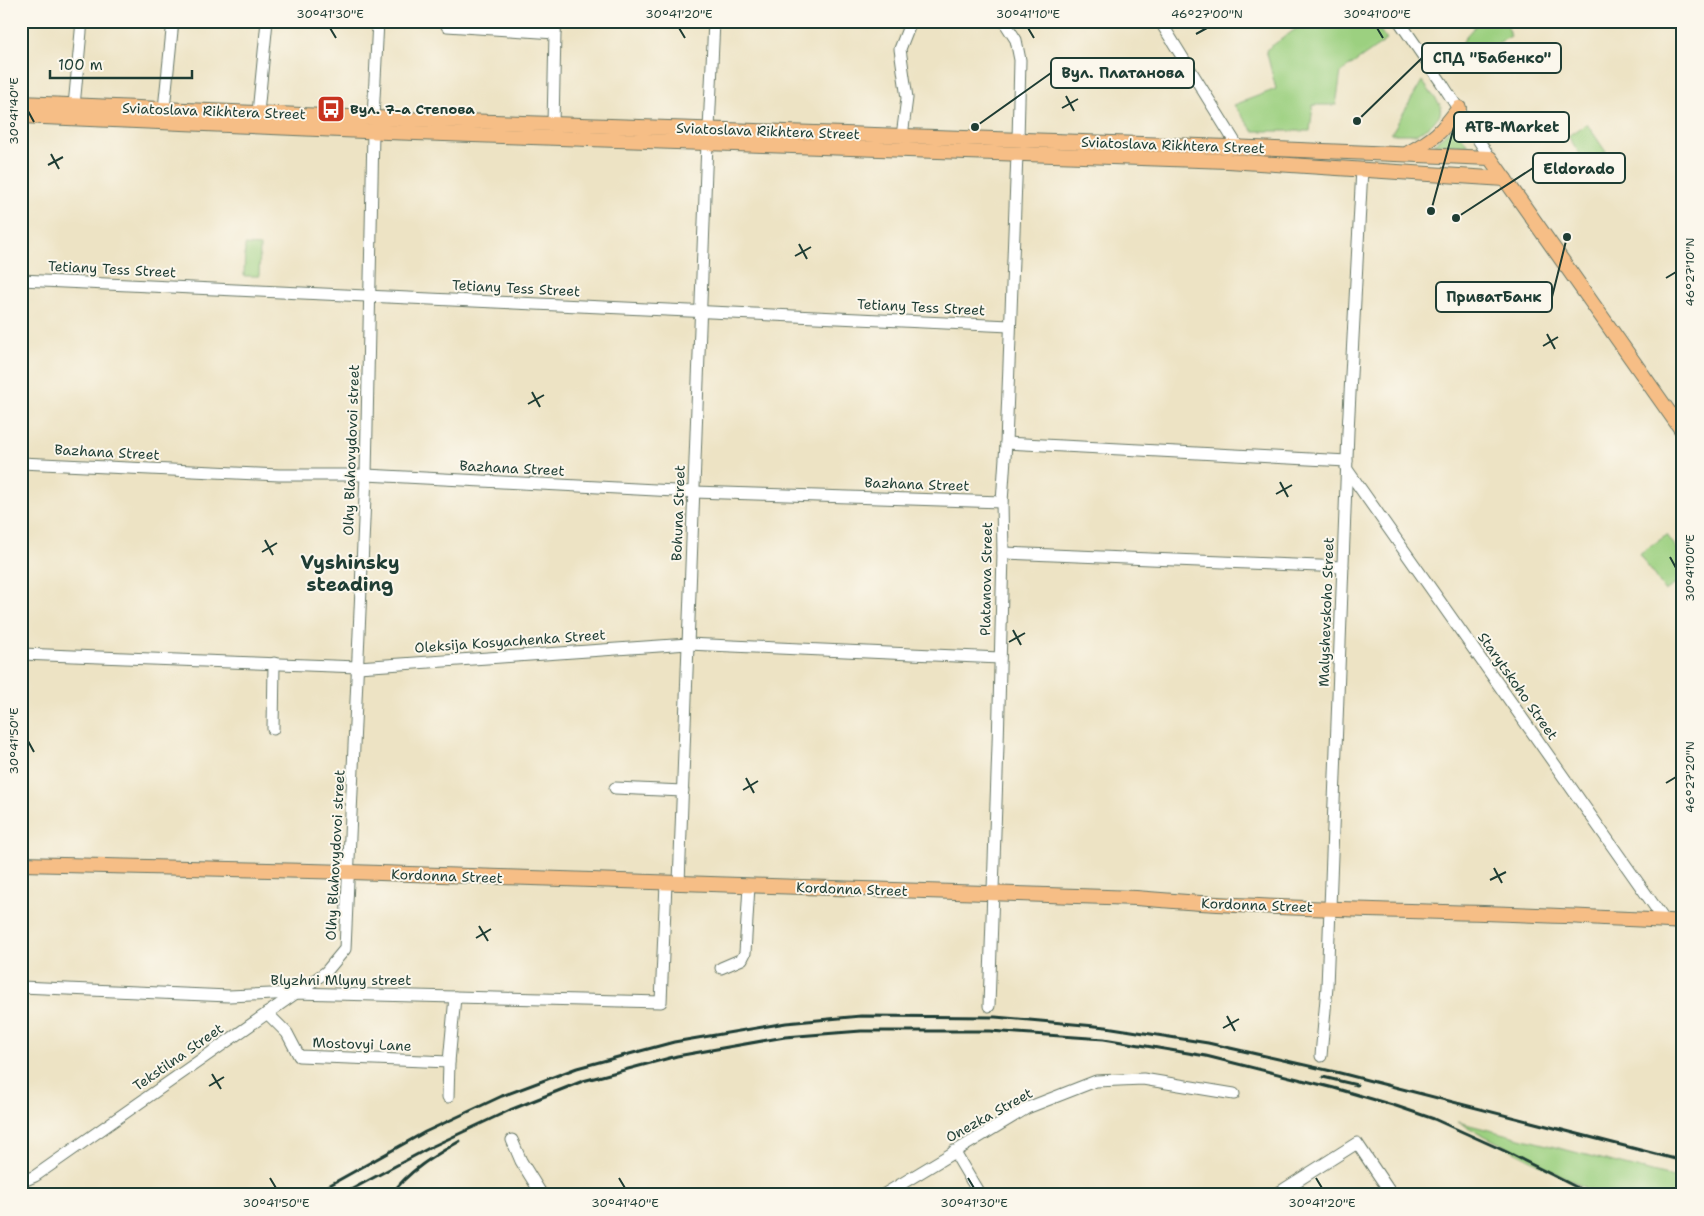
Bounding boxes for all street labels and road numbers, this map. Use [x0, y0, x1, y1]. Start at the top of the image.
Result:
street label: Sviatoslava Rikhtera Street [122, 99, 306, 123]
street label: Sviatoslava Rikhtera Street [676, 119, 860, 143]
street label: Sviatoslava Rikhtera Street [1081, 133, 1265, 157]
street label: Tetiany Tess Street [47, 257, 177, 281]
street label: Tetiany Tess Street [451, 276, 581, 300]
street label: Tetiany Tess Street [856, 295, 986, 319]
street label: Olhy Blahovydovoi street [339, 364, 363, 536]
street label: Bazhana Street [54, 440, 160, 464]
street label: Bazhana Street [459, 456, 565, 480]
street label: Bohuna Street [667, 465, 689, 561]
street label: Bazhana Street [864, 473, 970, 495]
street label: Platanova Street [976, 522, 996, 636]
street label: Malyshevskoho Street [1314, 537, 1338, 687]
street label: Oleksija Kosyachenka Street [414, 625, 606, 657]
street label: Starytskoho Street [1474, 629, 1562, 743]
street label: Olhy Blahovydovoi street [322, 769, 348, 941]
street label: Kordonna Street [391, 865, 503, 887]
street label: Kordonna Street [796, 878, 908, 900]
street label: Kordonna Street [1201, 894, 1313, 916]
street label: Blyzhni Mlyny street [271, 971, 411, 989]
street label: Tekstilna Street [129, 1019, 227, 1095]
street label: Mostovyi Lane [312, 1033, 412, 1055]
street label: Onezka Street [942, 1084, 1036, 1146]

